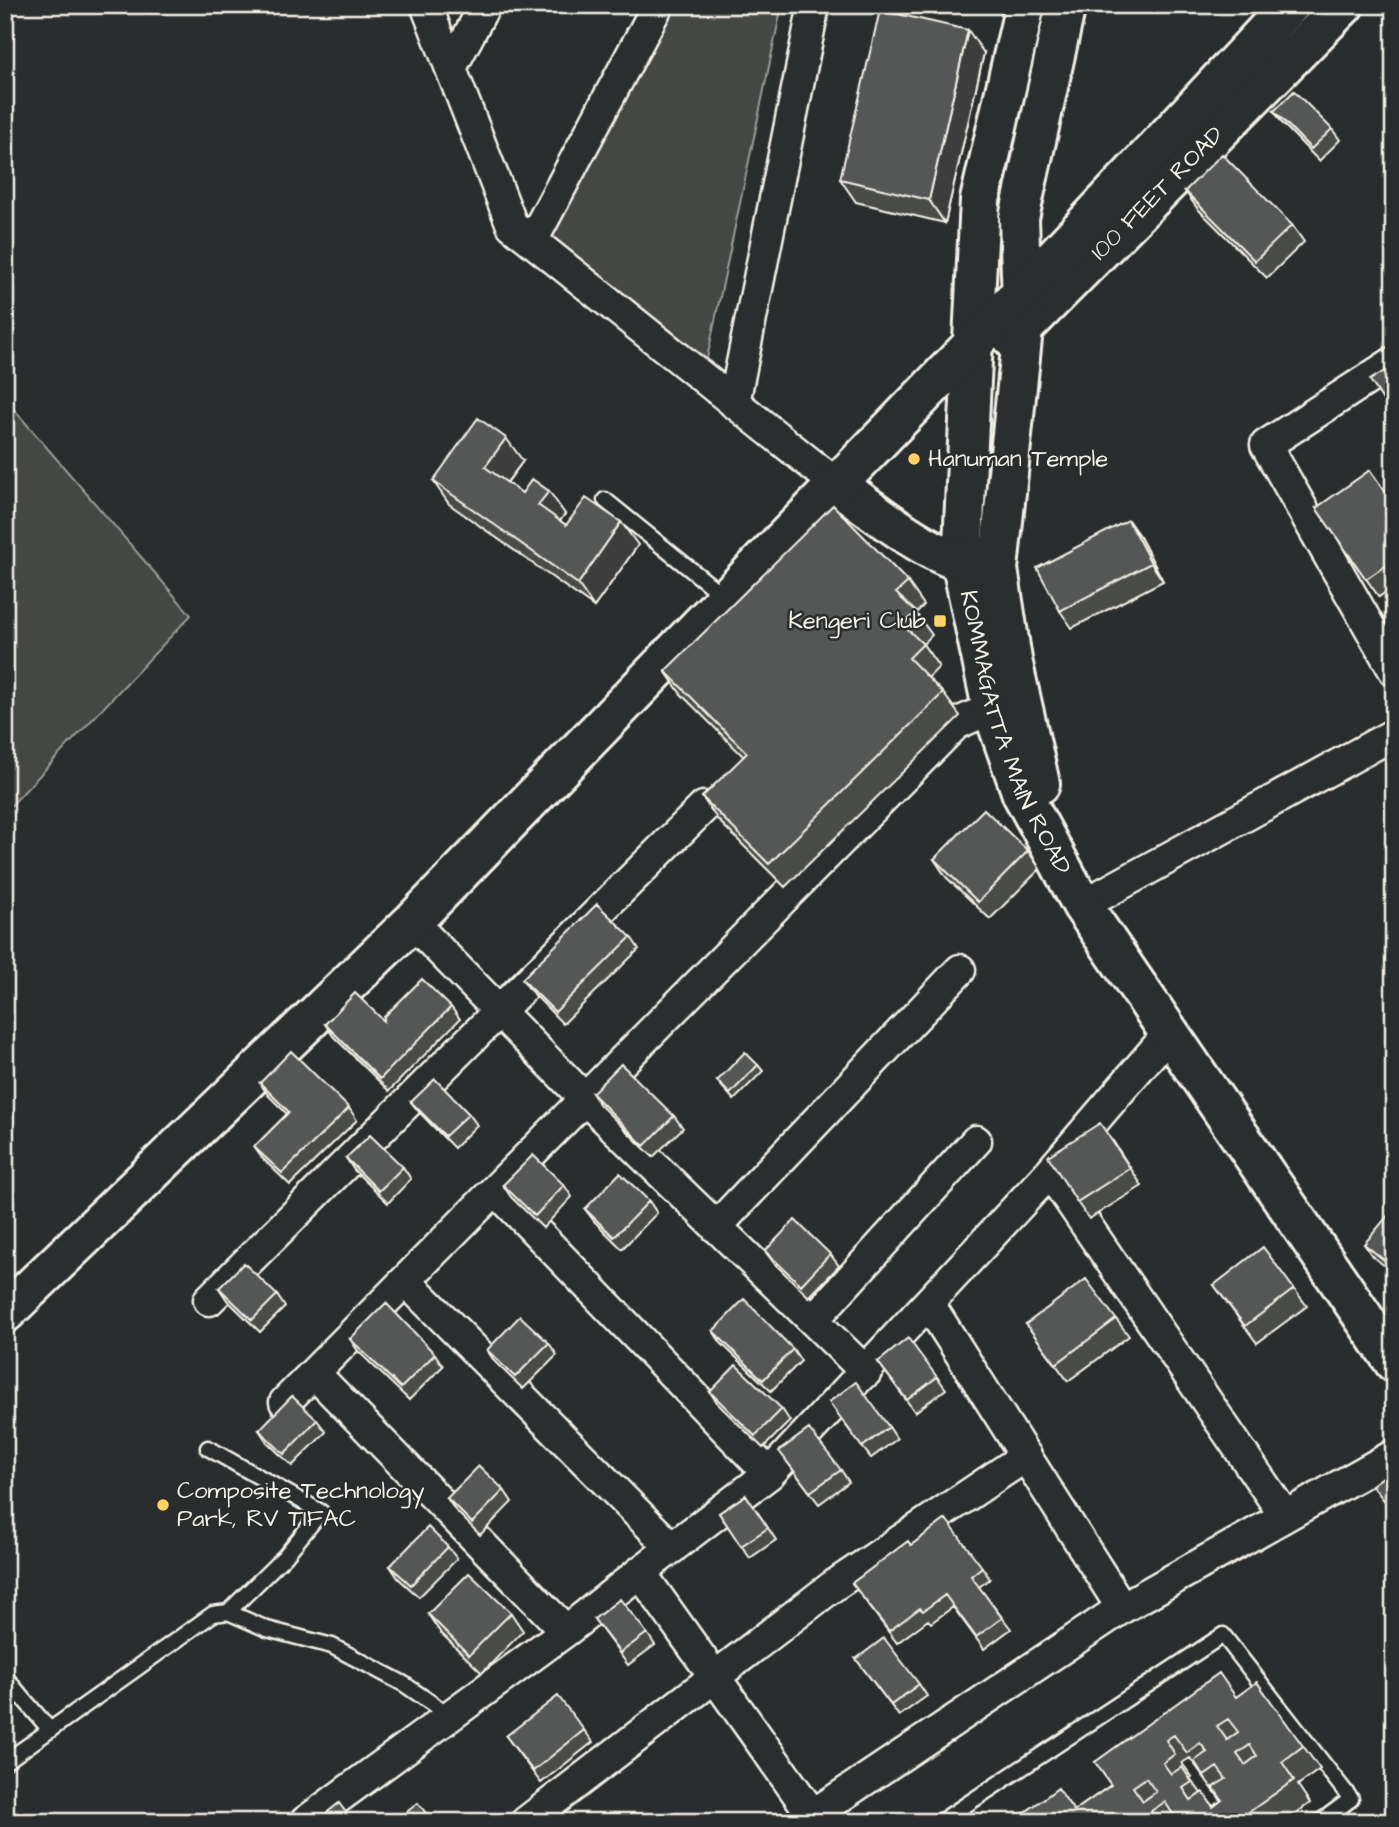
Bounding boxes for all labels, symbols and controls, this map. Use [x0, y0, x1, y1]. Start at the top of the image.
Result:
street label: 100 FEET ROAD [1083, 119, 1232, 268]
place label: Hanuman Temple [928, 442, 1108, 476]
marker: Hanuman Temple [906, 451, 922, 467]
street label: KOMMAGATTA MAIN ROAD [951, 587, 1079, 881]
place label: Kengeri Club [788, 604, 927, 639]
marker: Kengeri Club [932, 613, 948, 629]
place label: Composite Technology Park, RV TIFAC [177, 1474, 424, 1536]
marker: Composite Technology Park, RV TIFAC [155, 1497, 171, 1513]

